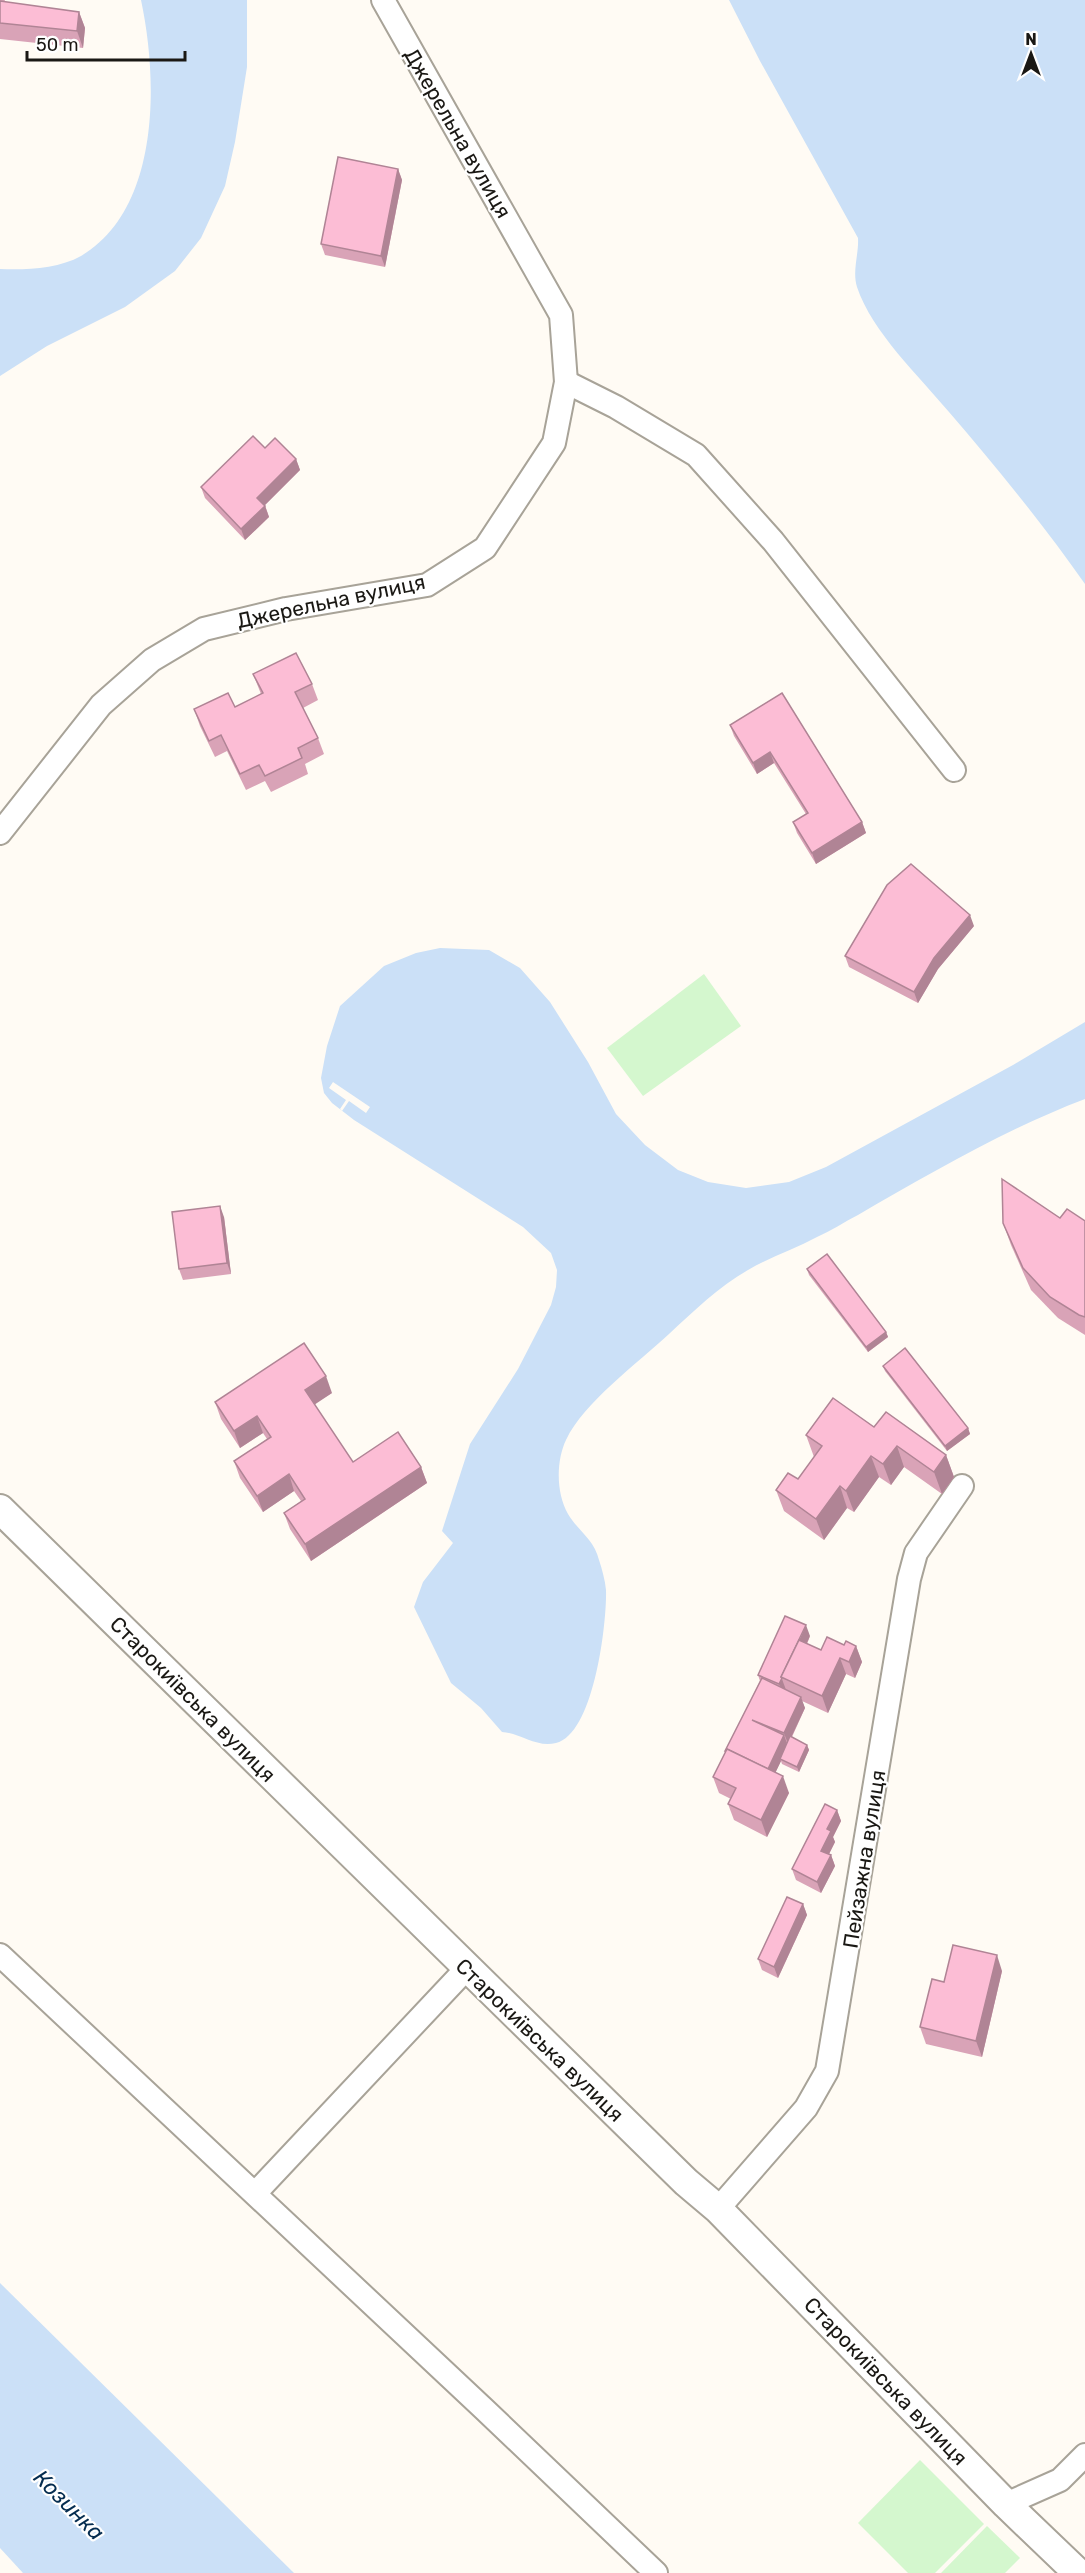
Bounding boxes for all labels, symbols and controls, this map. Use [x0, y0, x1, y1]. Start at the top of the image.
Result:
scale bar [27, 24, 184, 62]
north arrow [1001, 24, 1061, 84]
text: N [1025, 30, 1037, 49]
text: 50 m [36, 34, 79, 56]
street label: Джерельна вулиця [399, 44, 517, 222]
street label: Джерельна вулиця [235, 569, 427, 633]
street label: Старокиївська вулиця [105, 1611, 281, 1787]
street label: Пейзажна вулиця [838, 1768, 890, 1950]
street label: Старокиївська вулиця [451, 1953, 629, 2127]
street label: Старокиївська вулиця [799, 2292, 973, 2470]
water label: Козинка [28, 2464, 110, 2546]

